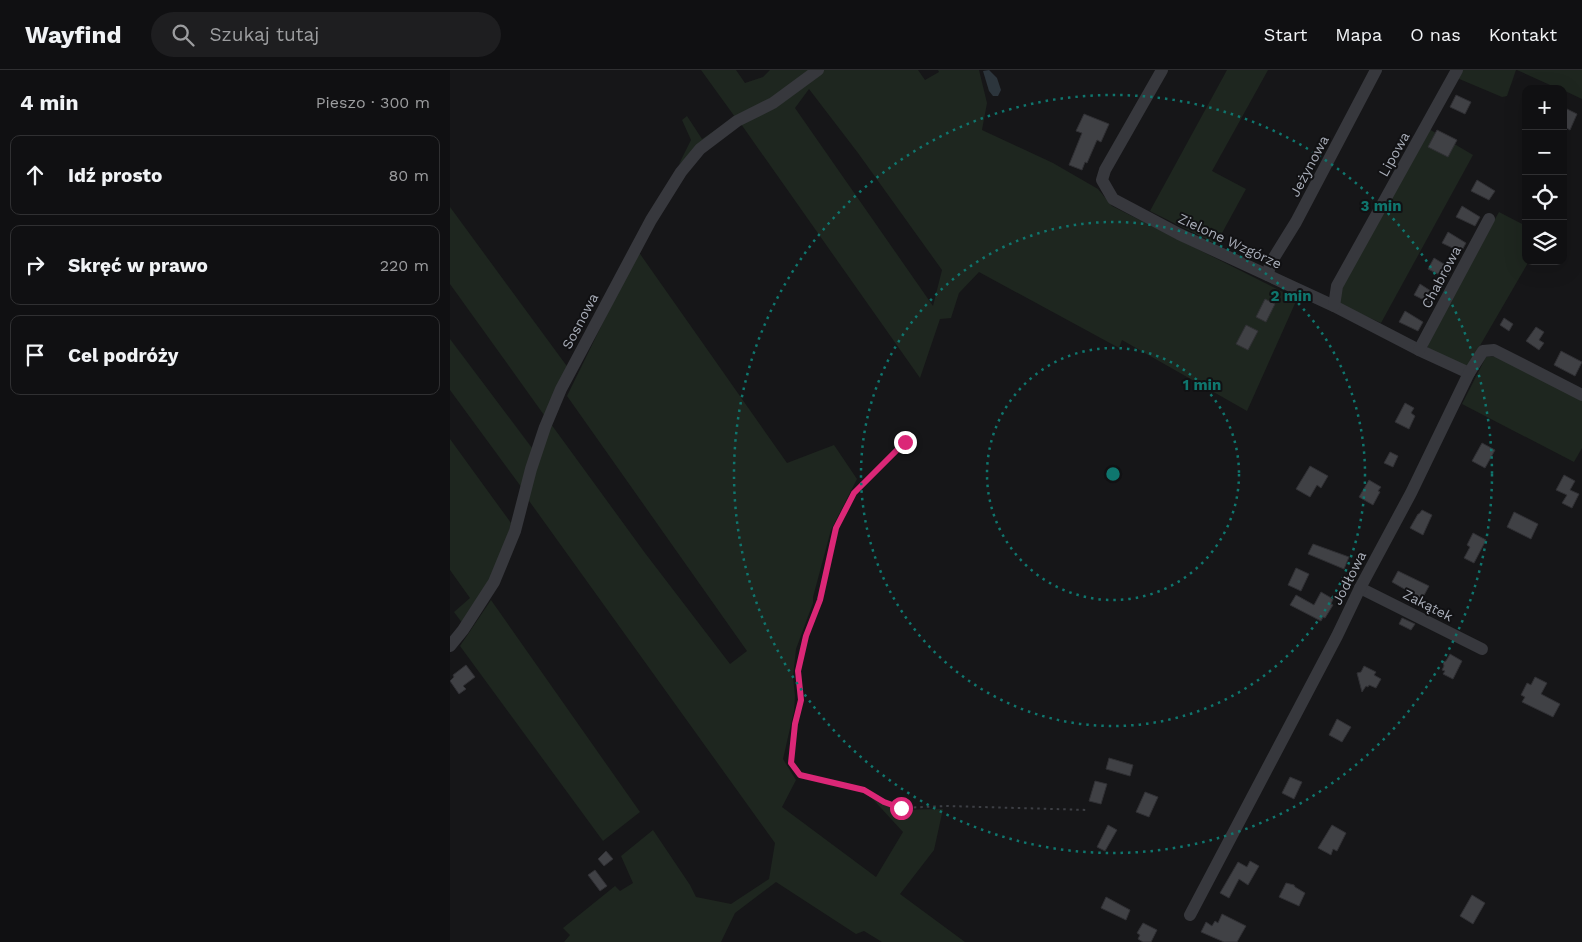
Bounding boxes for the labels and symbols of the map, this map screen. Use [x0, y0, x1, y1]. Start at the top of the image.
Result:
street label: Lipowa [1375, 129, 1413, 179]
street label: Jeżynowa [1286, 133, 1332, 199]
text: 3 min [1361, 197, 1401, 215]
street label: Zielone Wzgórze [1176, 210, 1284, 272]
street label: Chabrowa [1418, 243, 1464, 311]
text: 2 min [1270, 287, 1312, 305]
street label: Sosnowa [559, 290, 601, 352]
text: 1 min [1183, 376, 1221, 394]
route end [894, 431, 917, 454]
centre of rings [1104, 465, 1122, 483]
street label: Jodłowa [1329, 549, 1369, 607]
street label: Zakątek [1400, 586, 1456, 624]
route start [890, 797, 913, 820]

